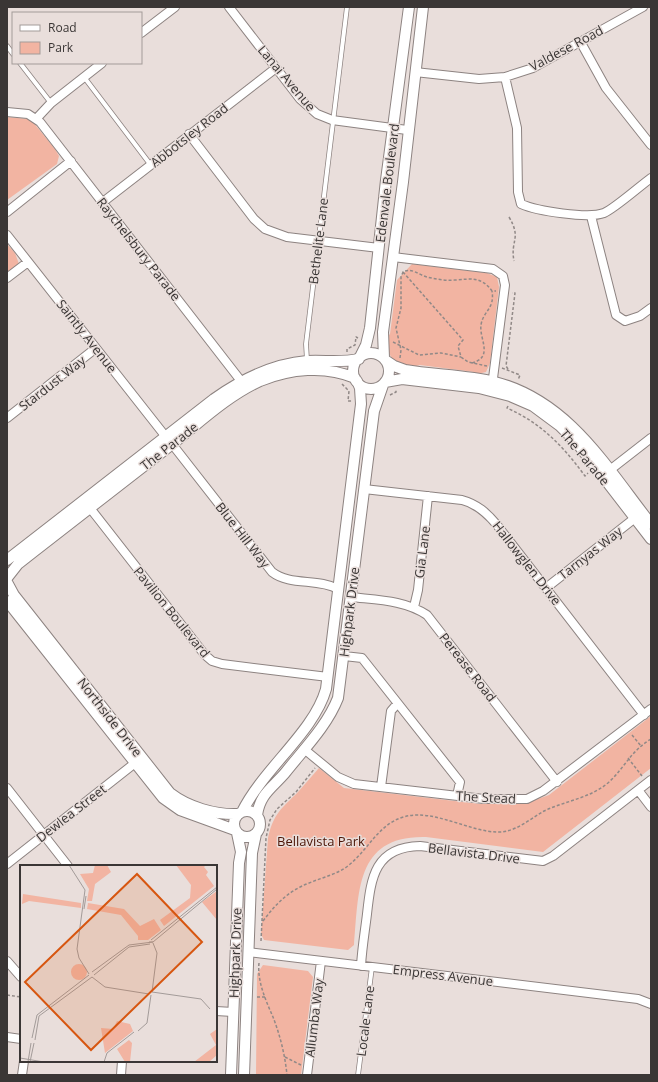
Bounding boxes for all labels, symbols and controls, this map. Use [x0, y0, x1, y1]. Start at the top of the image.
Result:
legend [12, 12, 142, 64]
text: Road [48, 19, 77, 36]
street label: Valdese Road [526, 21, 606, 75]
text: Park [48, 39, 74, 56]
street label: Lanai Avenue [254, 41, 320, 115]
street label: Abbotsley Road [146, 99, 232, 171]
street label: Edenvale Boulevard [371, 122, 403, 244]
street label: Raychelsbury Parade [93, 194, 185, 304]
street label: Bethelite Lane [304, 197, 332, 285]
street label: Saintly Avenue [53, 296, 121, 376]
street label: Stardust Way [15, 351, 90, 415]
street label: The Parade [136, 418, 202, 474]
street label: The Parade [556, 425, 614, 489]
street label: Blue Hill Way [212, 498, 275, 572]
street label: Hallowglen Drive [488, 517, 566, 609]
street label: Tarnyas Way [554, 522, 626, 584]
street label: Gia Lane [410, 525, 434, 579]
street label: Pavilion Boulevard [130, 563, 214, 661]
street label: Highpark Drive [335, 566, 363, 658]
street label: Perease Road [435, 629, 501, 705]
street label: Northside Drive [74, 674, 146, 760]
street label: Dewlea Street [32, 780, 110, 846]
street label: The Stead [456, 786, 516, 808]
park label: Bellavista Park [277, 832, 365, 850]
street label: Bellavista Drive [427, 838, 521, 868]
inset map [20, 865, 217, 1062]
street label: Highpark Drive [224, 908, 246, 998]
street label: Empress Avenue [392, 960, 494, 990]
street label: Allumba Way [300, 977, 328, 1058]
street label: Locale Lane [352, 985, 378, 1057]

